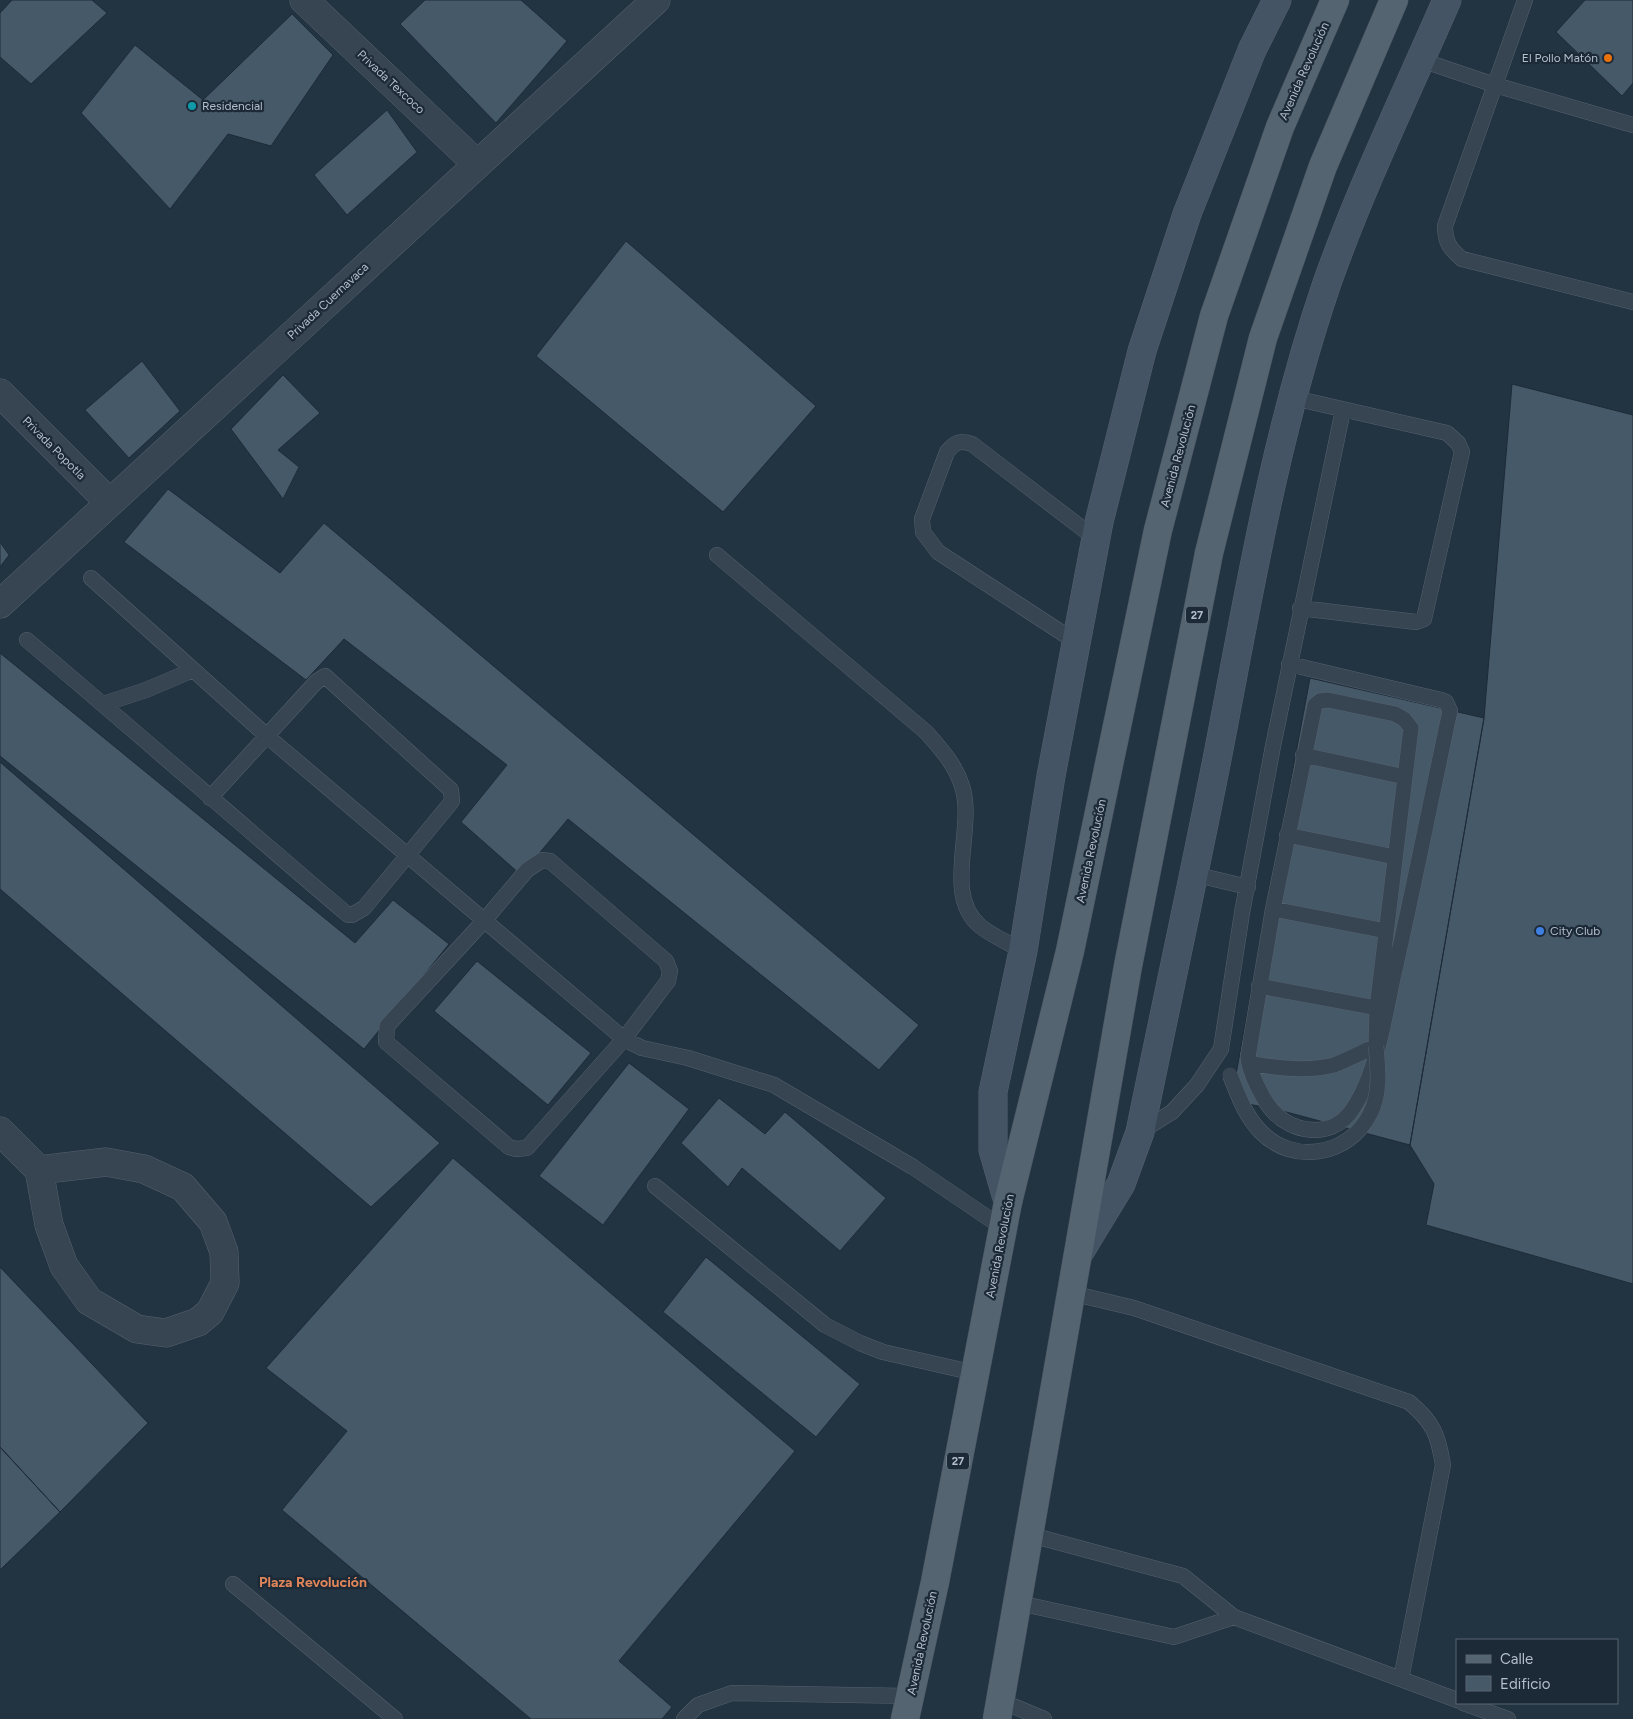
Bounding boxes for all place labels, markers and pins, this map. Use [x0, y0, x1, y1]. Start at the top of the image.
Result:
place label: El Pollo Matón [1522, 51, 1598, 65]
marker: El Pollo Matón [1602, 52, 1614, 64]
place label: Residencial [202, 99, 263, 113]
marker: Residencial [186, 100, 198, 112]
place label: City Club [1550, 924, 1600, 938]
marker: City Club [1534, 925, 1546, 937]

